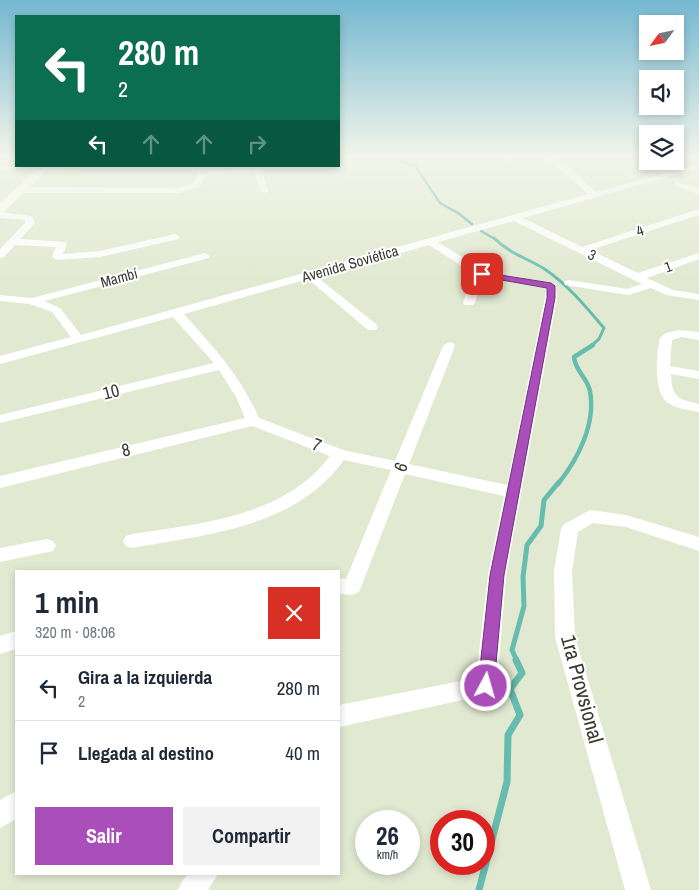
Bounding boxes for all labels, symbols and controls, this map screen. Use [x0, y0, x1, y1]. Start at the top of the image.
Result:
north arrow [639, 15, 684, 60]
map controls [639, 15, 684, 170]
text: 280 m [118, 29, 199, 76]
icon: left [35, 35, 100, 100]
button: sound [639, 70, 684, 115]
text: 2 [118, 74, 128, 104]
button: layers [639, 125, 684, 170]
icon: left [84, 130, 112, 158]
icon: ahead [137, 130, 165, 158]
icon: ahead [190, 130, 218, 158]
icon: right [243, 130, 271, 158]
street label: 4 [633, 219, 646, 242]
street label: Avenida Soviética [298, 240, 401, 288]
street label: 3 [585, 244, 600, 266]
pin [461, 253, 503, 295]
street label: 1 [661, 255, 675, 278]
icon: arrive [468, 260, 496, 288]
street label: Mambí [98, 262, 140, 293]
street label: 10 [100, 377, 122, 406]
street label: 7 [309, 431, 325, 458]
street label: 8 [119, 436, 133, 463]
street label: 6 [387, 458, 414, 475]
text: 1 min [35, 582, 99, 622]
button: close [268, 587, 320, 639]
text: 320 m · 08:06 [35, 621, 115, 643]
street label: 1ra Provsional [554, 631, 611, 746]
position arrow [459, 659, 511, 711]
text: Gira a la izquierda [78, 664, 212, 690]
icon: left [35, 674, 63, 702]
text: 280 m [277, 675, 320, 701]
text: 2 [78, 690, 85, 712]
icon: arrive [35, 739, 63, 767]
text: Llegada al destino [78, 740, 214, 766]
text: 40 m [285, 740, 320, 766]
button: Salir [35, 807, 173, 865]
button: Compartir [183, 807, 320, 865]
speed limit sign: 30 [430, 810, 495, 875]
text: 26 [376, 819, 399, 853]
text: km/h [377, 847, 398, 863]

